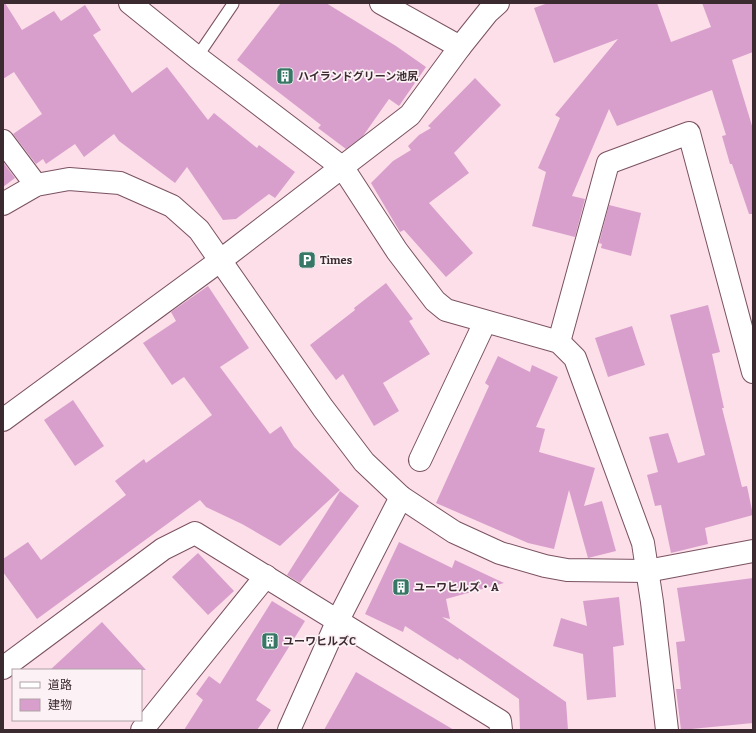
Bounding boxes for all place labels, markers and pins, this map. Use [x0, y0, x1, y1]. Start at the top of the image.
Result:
building icon: ハイランドグリーン池尻 [275, 66, 295, 86]
place label: ハイランドグリーン池尻 [298, 70, 418, 83]
parking icon: Times [297, 250, 317, 270]
place label: Times [320, 254, 353, 267]
building icon: ユーワヒルズ・A [391, 577, 411, 597]
place label: ユーワヒルズ・A [414, 581, 499, 594]
building icon: ユーワヒルズC [260, 631, 280, 651]
place label: ユーワヒルズC [283, 635, 356, 648]

